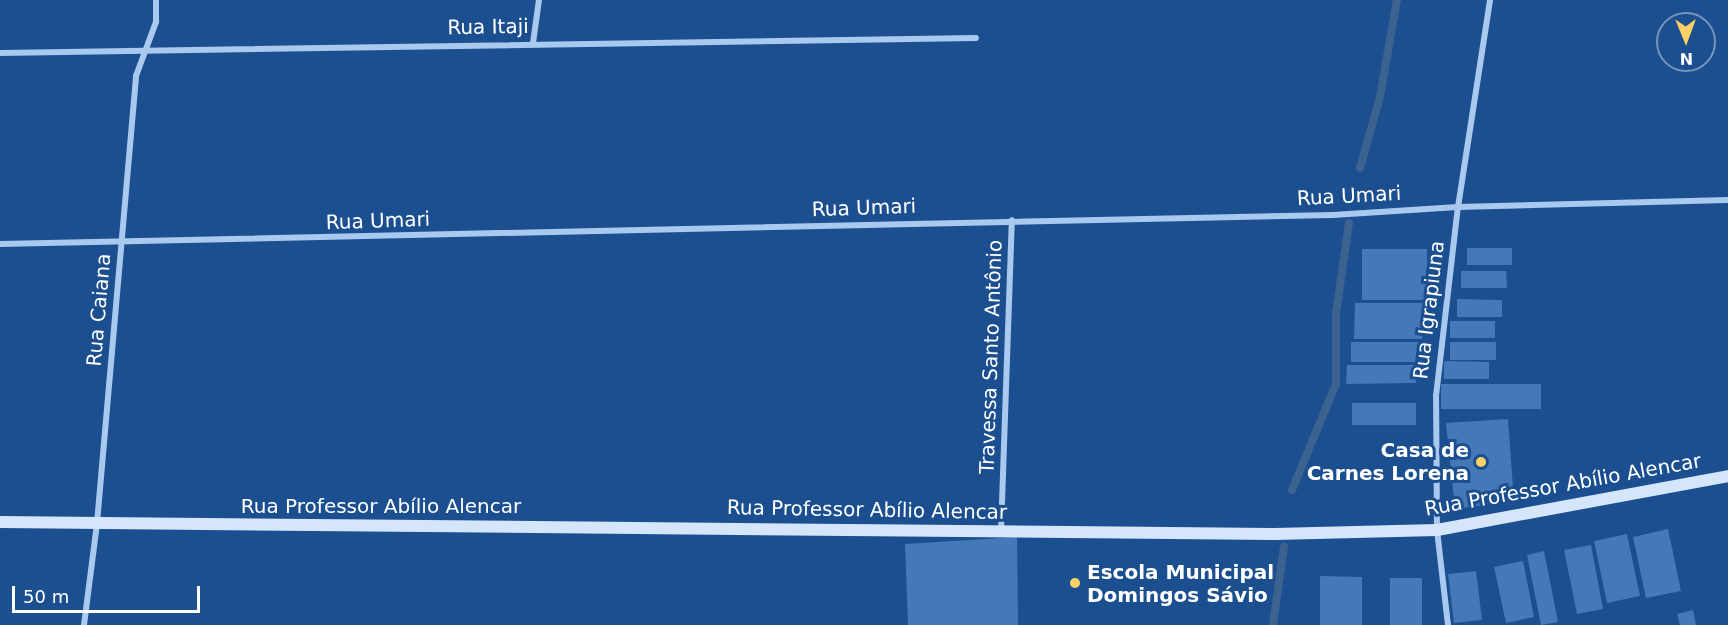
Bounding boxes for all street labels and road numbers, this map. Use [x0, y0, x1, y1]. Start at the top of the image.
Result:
street label: Rua Itaji [447, 14, 529, 40]
street label: Rua Umari [1296, 181, 1402, 211]
street label: Rua Umari [811, 194, 917, 222]
street label: Rua Umari [325, 207, 431, 235]
street label: Travessa Santo Antônio [975, 239, 1007, 475]
street label: Rua Igrapiuna [1409, 239, 1449, 381]
street label: Rua Caiana [82, 253, 116, 367]
street label: Rua Professor Abílio Alencar [1423, 449, 1703, 521]
street label: Rua Professor Abílio Alencar [241, 494, 521, 518]
street label: Rua Professor Abílio Alencar [727, 496, 1007, 524]

